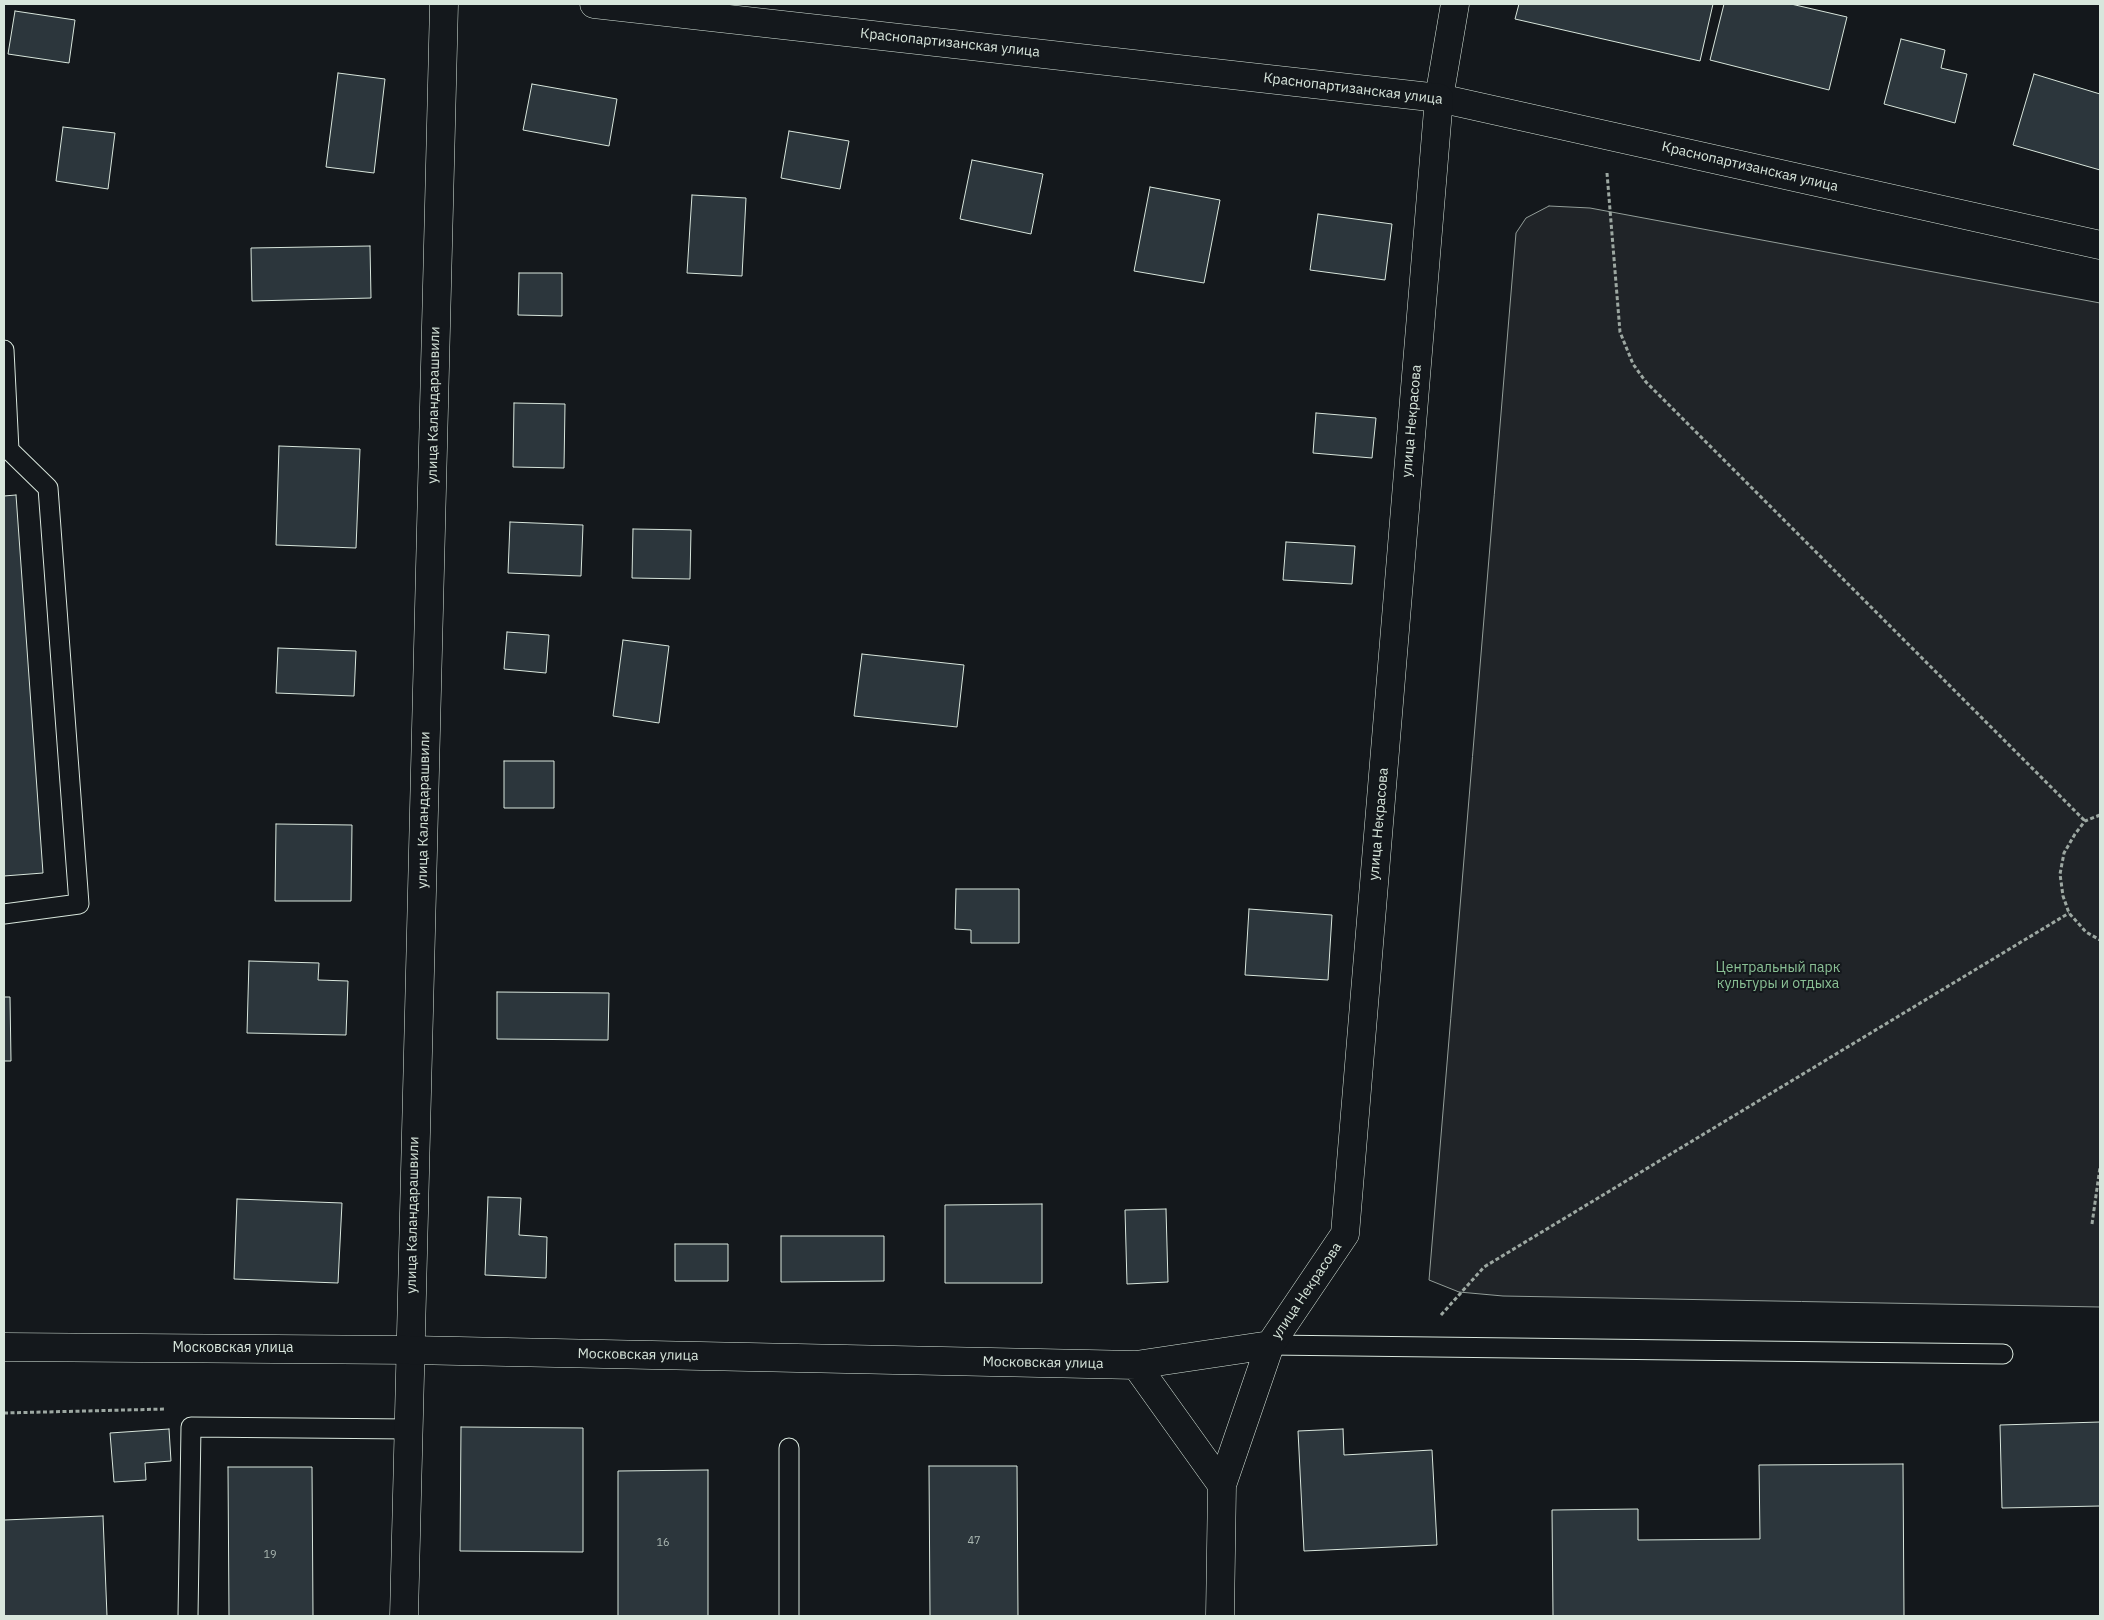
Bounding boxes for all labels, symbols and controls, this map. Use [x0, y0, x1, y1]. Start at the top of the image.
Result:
street label: Краснопартизанская улица [859, 25, 1041, 61]
street label: Краснопартизанская улица [1262, 70, 1444, 108]
street label: Краснопартизанская улица [1660, 139, 1840, 195]
street label: улица Каландарашвили [424, 326, 444, 484]
street label: улица Некрасова [1399, 364, 1425, 478]
street label: улица Каландарашвили [414, 731, 434, 889]
street label: улица Некрасова [1366, 767, 1392, 881]
park label: Центральный парк культуры и отдыха [1716, 960, 1840, 992]
street label: улица Каландарашвили [403, 1136, 423, 1294]
street label: улица Некрасова [1268, 1239, 1346, 1343]
street label: Московская улица [172, 1340, 294, 1356]
street label: Московская улица [577, 1346, 699, 1364]
street label: Московская улица [982, 1354, 1104, 1372]
house number: 47 [967, 1534, 981, 1548]
house number: 16 [656, 1536, 670, 1550]
house number: 19 [263, 1548, 277, 1562]

